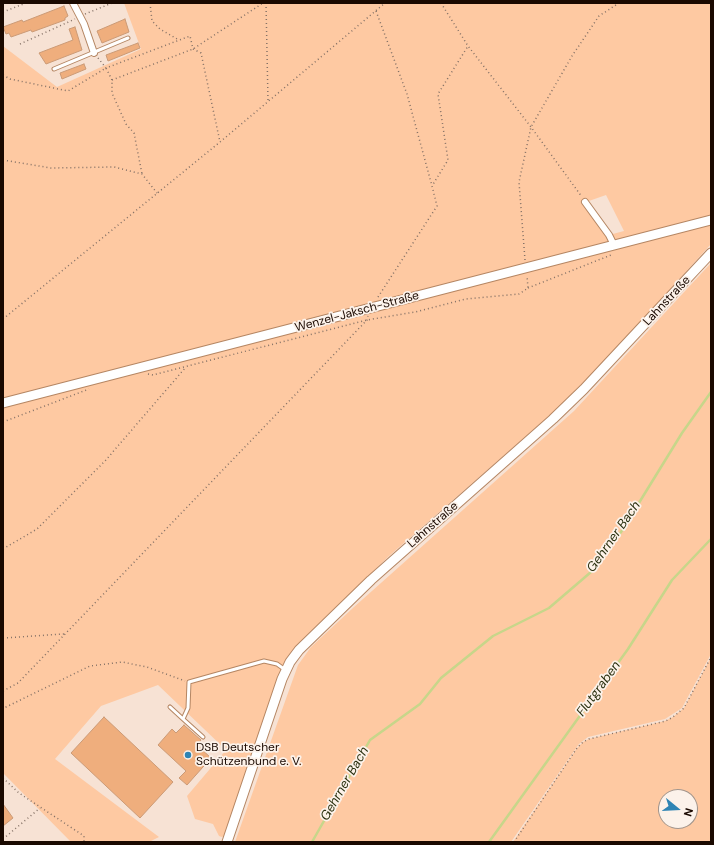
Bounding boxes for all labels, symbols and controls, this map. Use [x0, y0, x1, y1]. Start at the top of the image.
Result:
street label: Lahnstraße [640, 273, 694, 329]
street label: Wenzel-Jaksch-Straße [293, 288, 421, 336]
street label: Lahnstraße [405, 499, 461, 551]
water label: Gehrner Bach [584, 499, 644, 575]
water label: Flutgraben [574, 658, 624, 720]
place label: DSB Deutscher Schützenbund e. V. [196, 741, 301, 769]
water label: Gehrner Bach [318, 744, 372, 824]
marker: DSB Deutscher Schützenbund e. V. [183, 750, 193, 760]
north arrow [658, 789, 698, 829]
text: N [681, 806, 696, 818]

